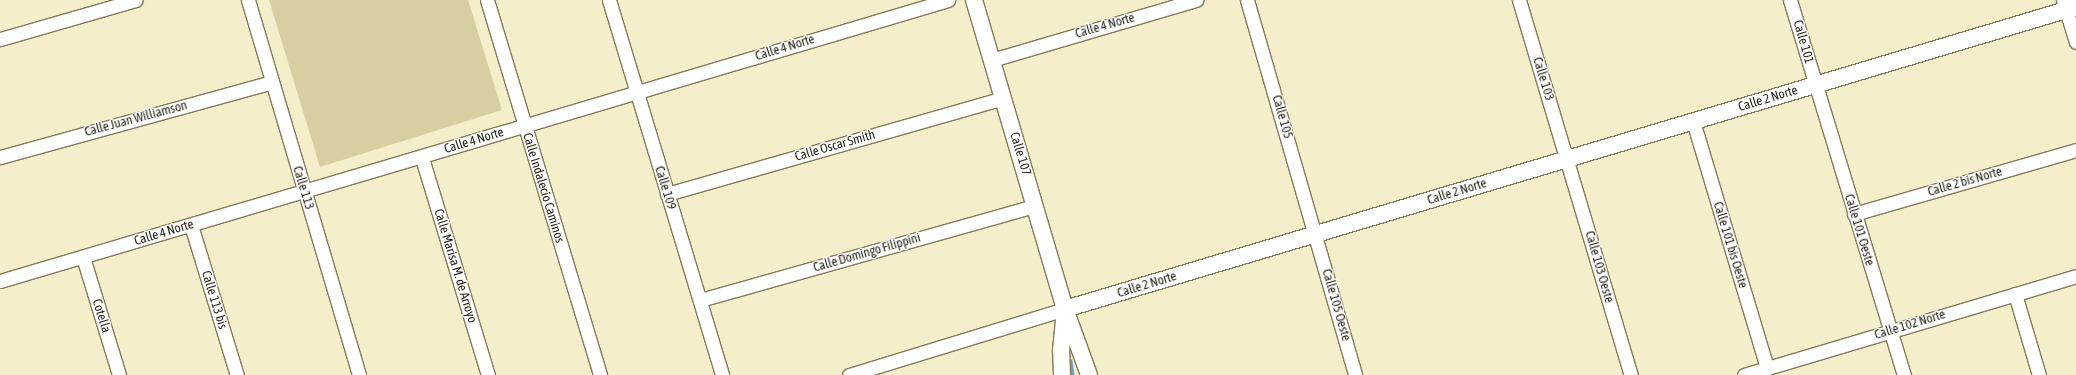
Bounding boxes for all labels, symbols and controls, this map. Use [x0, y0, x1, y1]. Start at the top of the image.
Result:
street label: Calle 4 Norte [1073, 10, 1137, 42]
street label: Calle 101 [1789, 18, 1817, 66]
street label: Calle 4 Norte [753, 32, 817, 64]
street label: Calle 103 [1529, 55, 1557, 103]
street label: Calle 2 Norte [1736, 83, 1800, 115]
street label: Calle 105 [1268, 93, 1296, 141]
street label: Calle Juan Williamson [83, 98, 189, 140]
street label: Calle 4 Norte [442, 125, 506, 157]
street label: Calle Oscar Smith [793, 127, 877, 165]
street label: Calle 107 [1006, 130, 1034, 178]
street label: Calle Indalecio Caminos [519, 131, 567, 245]
street label: Calle 113 [289, 164, 317, 212]
street label: Calle 109 [651, 164, 679, 212]
street label: Calle 2 bis Norte [1926, 164, 2004, 200]
street label: Calle 2 Norte [1425, 176, 1489, 208]
street label: Calle 101 Oeste [1841, 192, 1877, 268]
street label: Calle 101 bis Oeste [1709, 200, 1751, 290]
street label: Calle Marisa M. de Arroyo [430, 207, 480, 325]
street label: Calle 4 Norte [132, 217, 196, 249]
street label: Calle 103 Oeste [1581, 229, 1617, 305]
street label: Calle Domingo Filippini [812, 230, 922, 276]
street label: Calle 105 Oeste [1318, 267, 1354, 343]
street label: Calle 113 bis [198, 269, 230, 331]
street label: Calle 2 Norte [1115, 269, 1179, 301]
street label: Cotella [89, 297, 113, 335]
street label: Calle 102 Norte [1873, 307, 1947, 343]

